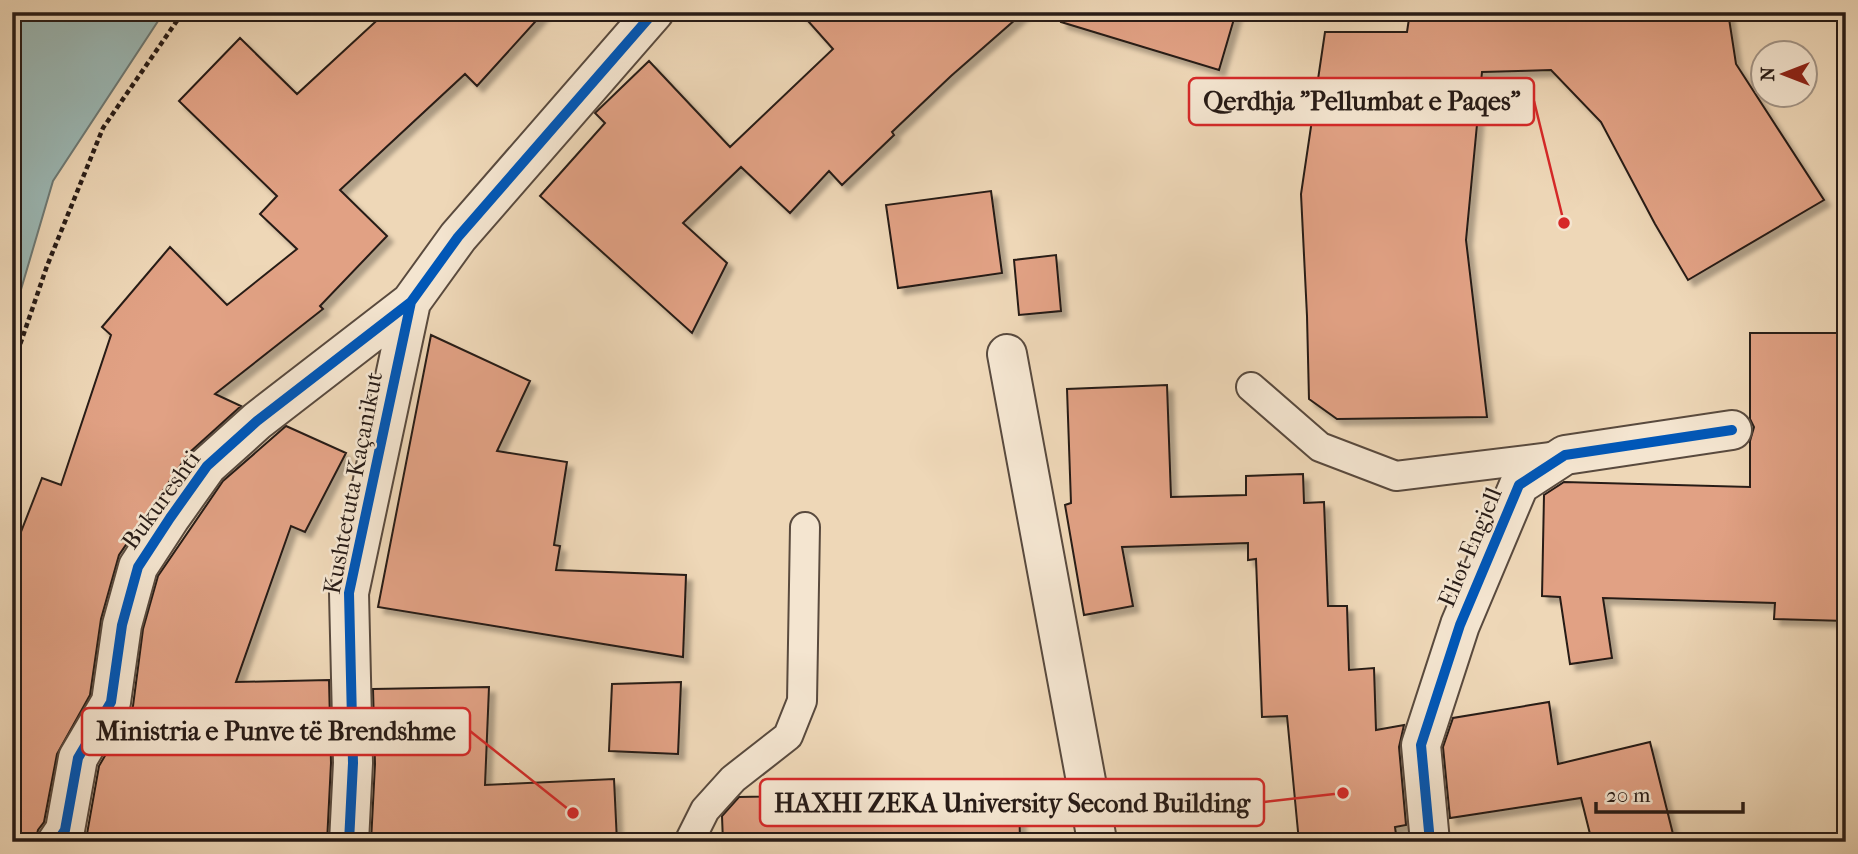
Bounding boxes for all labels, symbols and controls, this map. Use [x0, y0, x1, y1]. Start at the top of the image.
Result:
north arrow [1750, 38, 1820, 108]
text: N [1757, 66, 1779, 81]
callout: Qerdhja "Pellumbat e Paqes" [1189, 78, 1534, 125]
text: Qerdhja "Pellumbat e Paqes" [1203, 86, 1521, 117]
street label: Kushtetuta Kaçanikut [318, 369, 389, 597]
street label: Bukureshti [116, 445, 206, 555]
street label: Eliot Engjell [1432, 483, 1508, 611]
callout: Ministria e Punve të Brendshme [82, 708, 470, 755]
text: Ministria e Punve të Brendshme [96, 716, 456, 747]
scale bar [1596, 770, 1742, 814]
callout: HAXHI ZEKA University Second Building [760, 779, 1264, 826]
text: 20 m [1606, 783, 1651, 807]
text: HAXHI ZEKA University Second Building [774, 788, 1251, 819]

